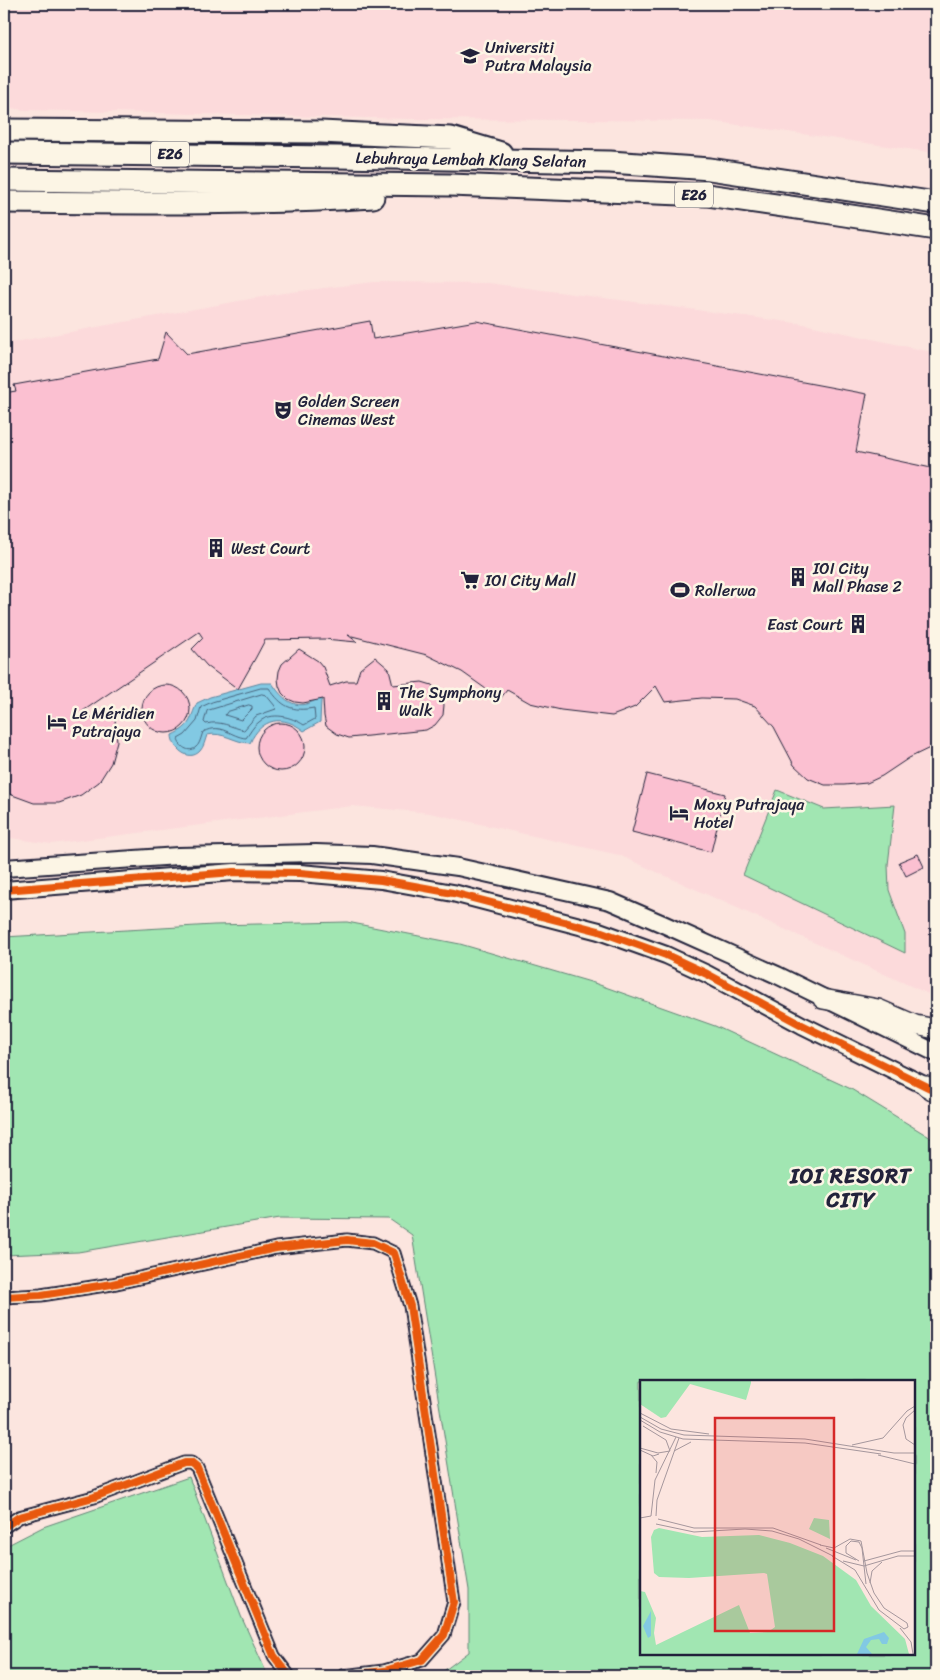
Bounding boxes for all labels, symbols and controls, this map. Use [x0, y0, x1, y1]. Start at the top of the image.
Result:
place label: Universiti Putra Malaysia [485, 33, 591, 80]
school or university icon: Universiti Putra Malaysia [459, 45, 481, 67]
road number: E26 [151, 142, 189, 166]
street label: Lebuhraya Lembah Klang Selatan [355, 143, 587, 176]
road number: E26 [675, 182, 713, 208]
place label: Golden Screen Cinemas West [298, 387, 400, 434]
theatre icon: Golden Screen Cinemas West [272, 399, 294, 421]
place label: West Court [231, 534, 310, 563]
building icon: West Court [205, 537, 227, 559]
place label: IOI City Mall Phase 2 [812, 554, 902, 601]
place label: IOI City Mall [484, 566, 576, 595]
building icon: IOI City Mall Phase 2 [787, 566, 809, 588]
supermarket icon: IOI City Mall [459, 569, 481, 591]
place label: Rollerwa [695, 576, 756, 605]
sports icon: Rollerwa [669, 579, 691, 601]
place label: East Court [767, 610, 843, 639]
building icon: East Court [847, 613, 869, 635]
place label: The Symphony Walk [399, 678, 502, 725]
building icon: The Symphony Walk [373, 690, 395, 712]
place label: Le Méridien Putrajaya [72, 699, 155, 746]
hotel icon: Le Méridien Putrajaya [46, 711, 68, 733]
place label: Moxy Putrajaya Hotel [694, 790, 805, 837]
hotel icon: Moxy Putrajaya Hotel [668, 802, 690, 824]
district label: IOI RESORT CITY [789, 1157, 913, 1219]
inset map [640, 1380, 915, 1655]

